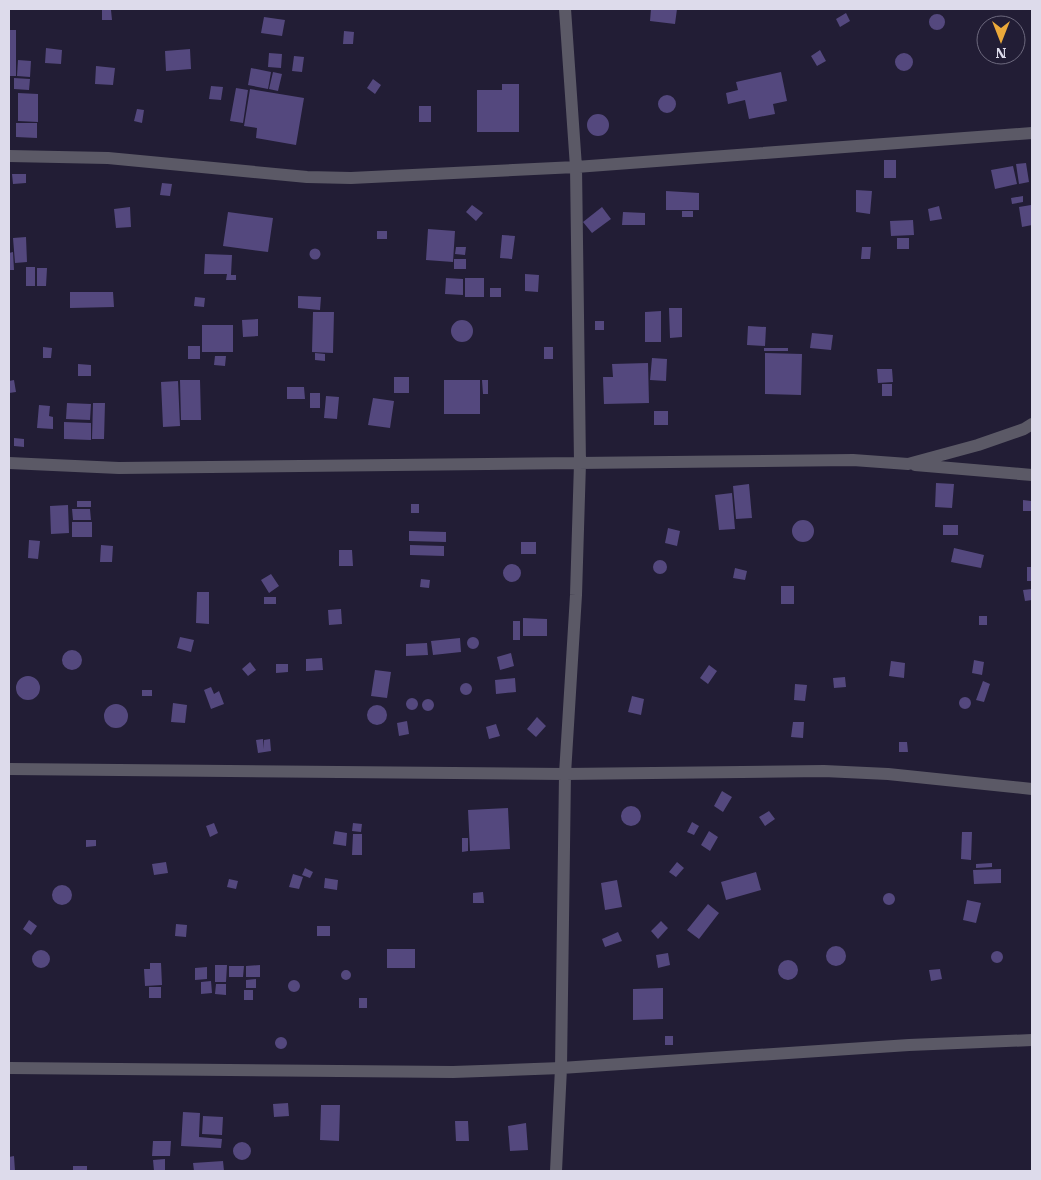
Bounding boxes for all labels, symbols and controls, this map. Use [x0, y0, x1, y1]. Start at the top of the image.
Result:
north arrow [976, 15, 1026, 65]
text: N [995, 44, 1007, 62]

